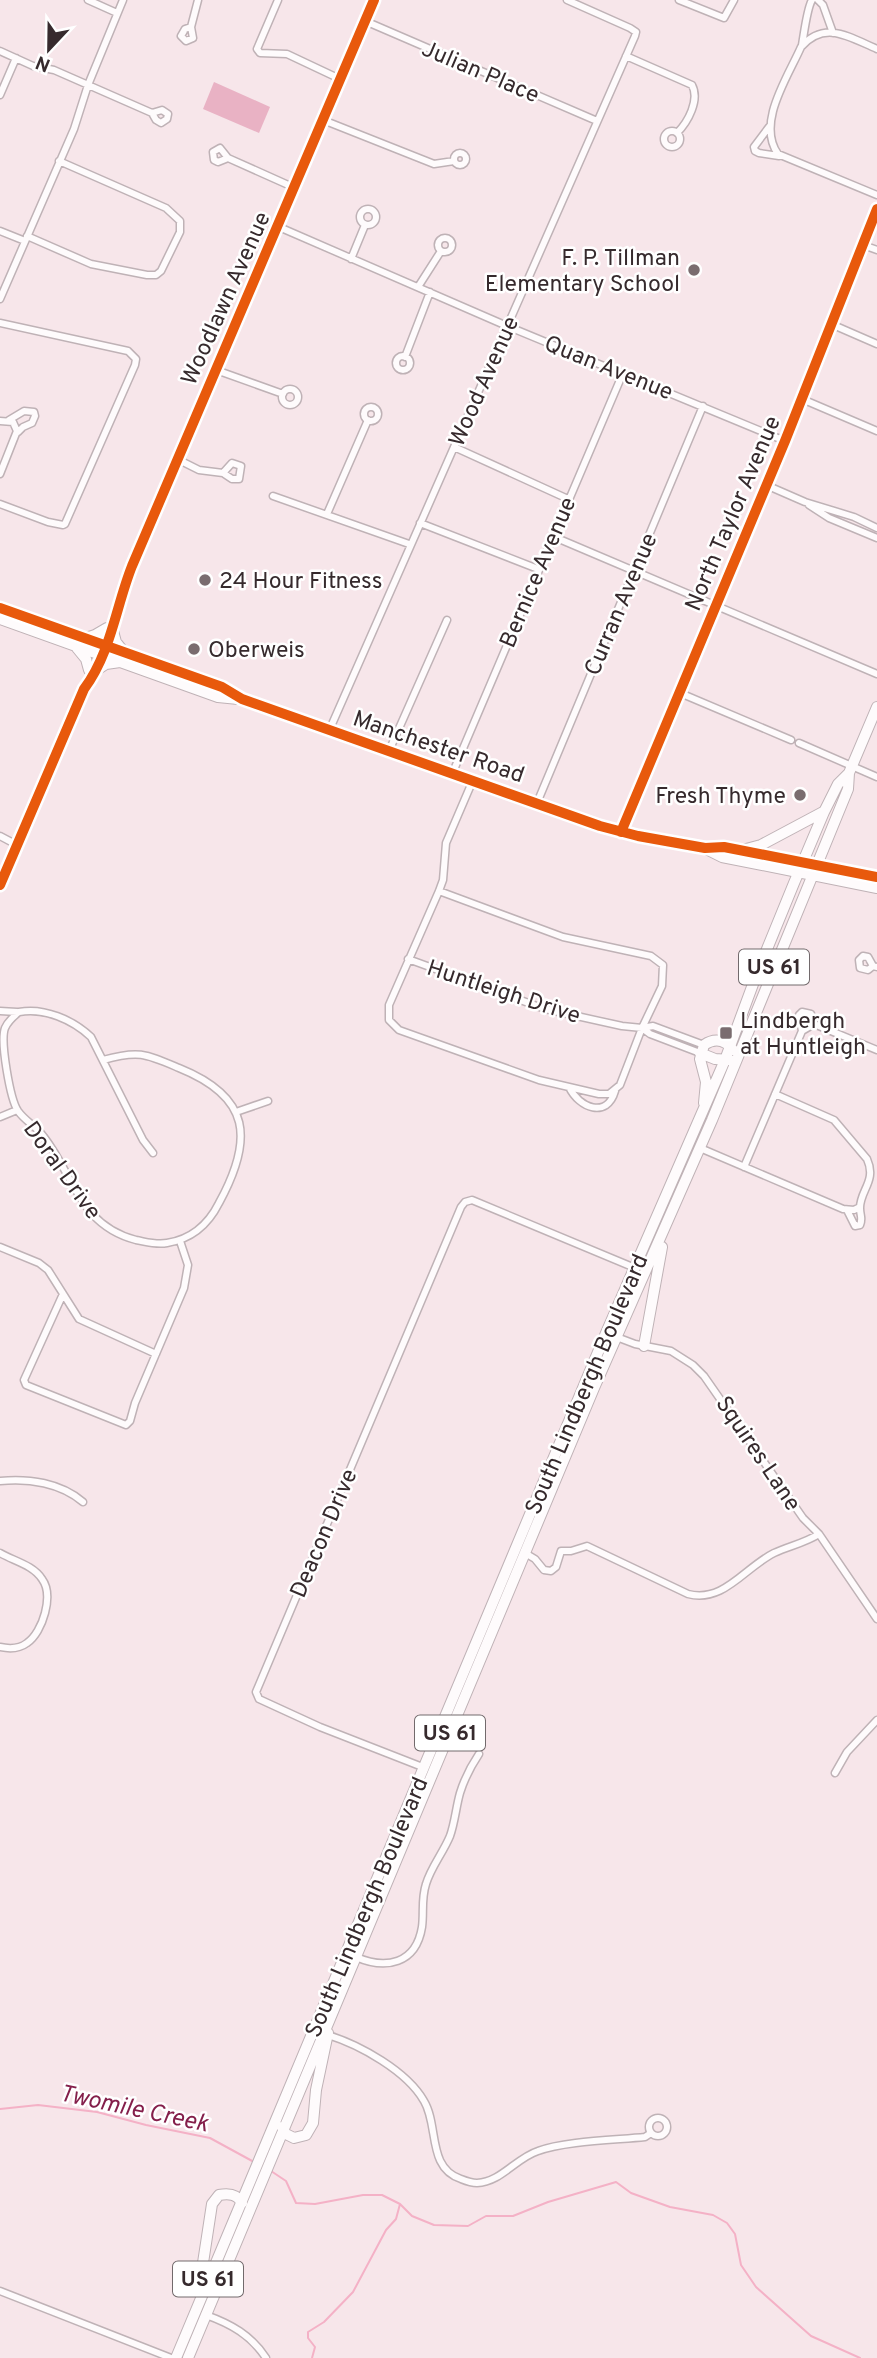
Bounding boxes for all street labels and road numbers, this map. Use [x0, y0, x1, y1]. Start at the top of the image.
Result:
street label: Julian Place [417, 36, 543, 111]
street label: Woodlawn Avenue [176, 208, 279, 390]
street label: Wood Avenue [444, 312, 527, 452]
street label: Quan Avenue [539, 330, 677, 408]
street label: North Taylor Avenue [680, 412, 789, 616]
street label: Bernice Avenue [495, 493, 584, 653]
street label: Curran Avenue [579, 529, 665, 681]
street label: Manchester Road [349, 705, 528, 791]
road number: US 61 [739, 950, 809, 984]
street label: Huntleigh Drive [423, 955, 584, 1032]
street label: Doral Drive [16, 1117, 106, 1226]
street label: South Lindbergh Boulevard [520, 1250, 656, 1520]
street label: Squires Lane [708, 1391, 806, 1518]
street label: Deacon Drive [285, 1465, 365, 1603]
road number: US 61 [415, 1716, 485, 1750]
street label: South Lindbergh Boulevard [300, 1773, 436, 2043]
road number: US 61 [173, 2262, 243, 2296]

